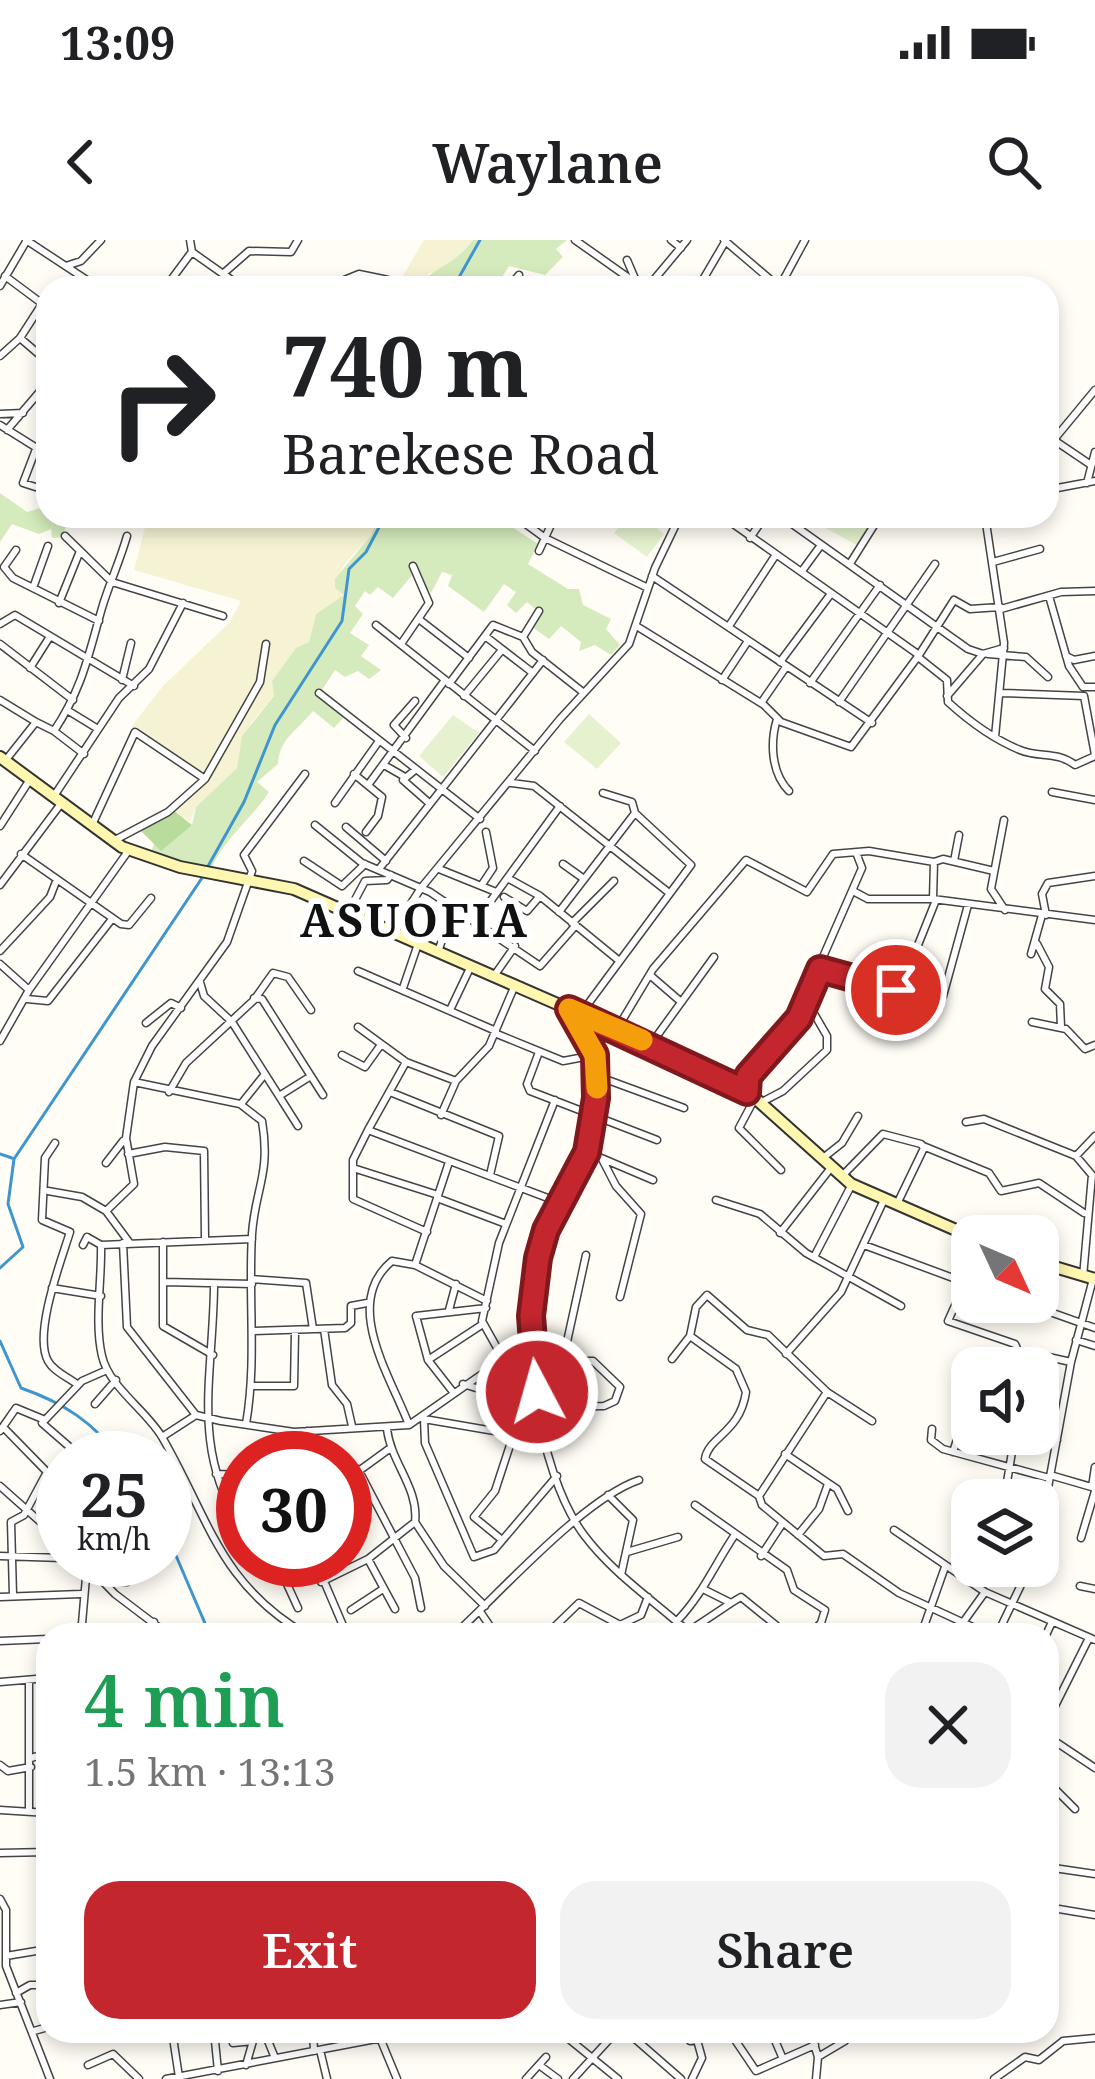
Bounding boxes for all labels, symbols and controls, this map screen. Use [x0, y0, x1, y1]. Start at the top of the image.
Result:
text: 13:09 [60, 12, 175, 73]
text: Waylane [432, 125, 663, 199]
icon: back [48, 129, 114, 195]
icon: search [981, 129, 1047, 195]
text: 740 m [282, 307, 529, 422]
icon: right [84, 324, 240, 480]
text: Barekese Road [282, 416, 659, 490]
district label: ASUOFIA [300, 889, 530, 950]
pin [845, 939, 947, 1041]
icon: arrive [863, 957, 929, 1023]
north arrow [951, 1215, 1059, 1323]
map controls [951, 1215, 1059, 1587]
position arrow [474, 1329, 600, 1455]
button: sound [951, 1347, 1059, 1455]
speed limit sign: 30 [216, 1431, 372, 1587]
text: 25 [80, 1453, 148, 1535]
button: layers [951, 1479, 1059, 1587]
text: km/h [77, 1518, 151, 1559]
text: 4 min [84, 1650, 285, 1748]
button: close [885, 1662, 1011, 1788]
text: 1.5 km · 13:13 [84, 1744, 336, 1797]
button: Exit [84, 1881, 536, 2019]
button: Share [560, 1881, 1011, 2019]

